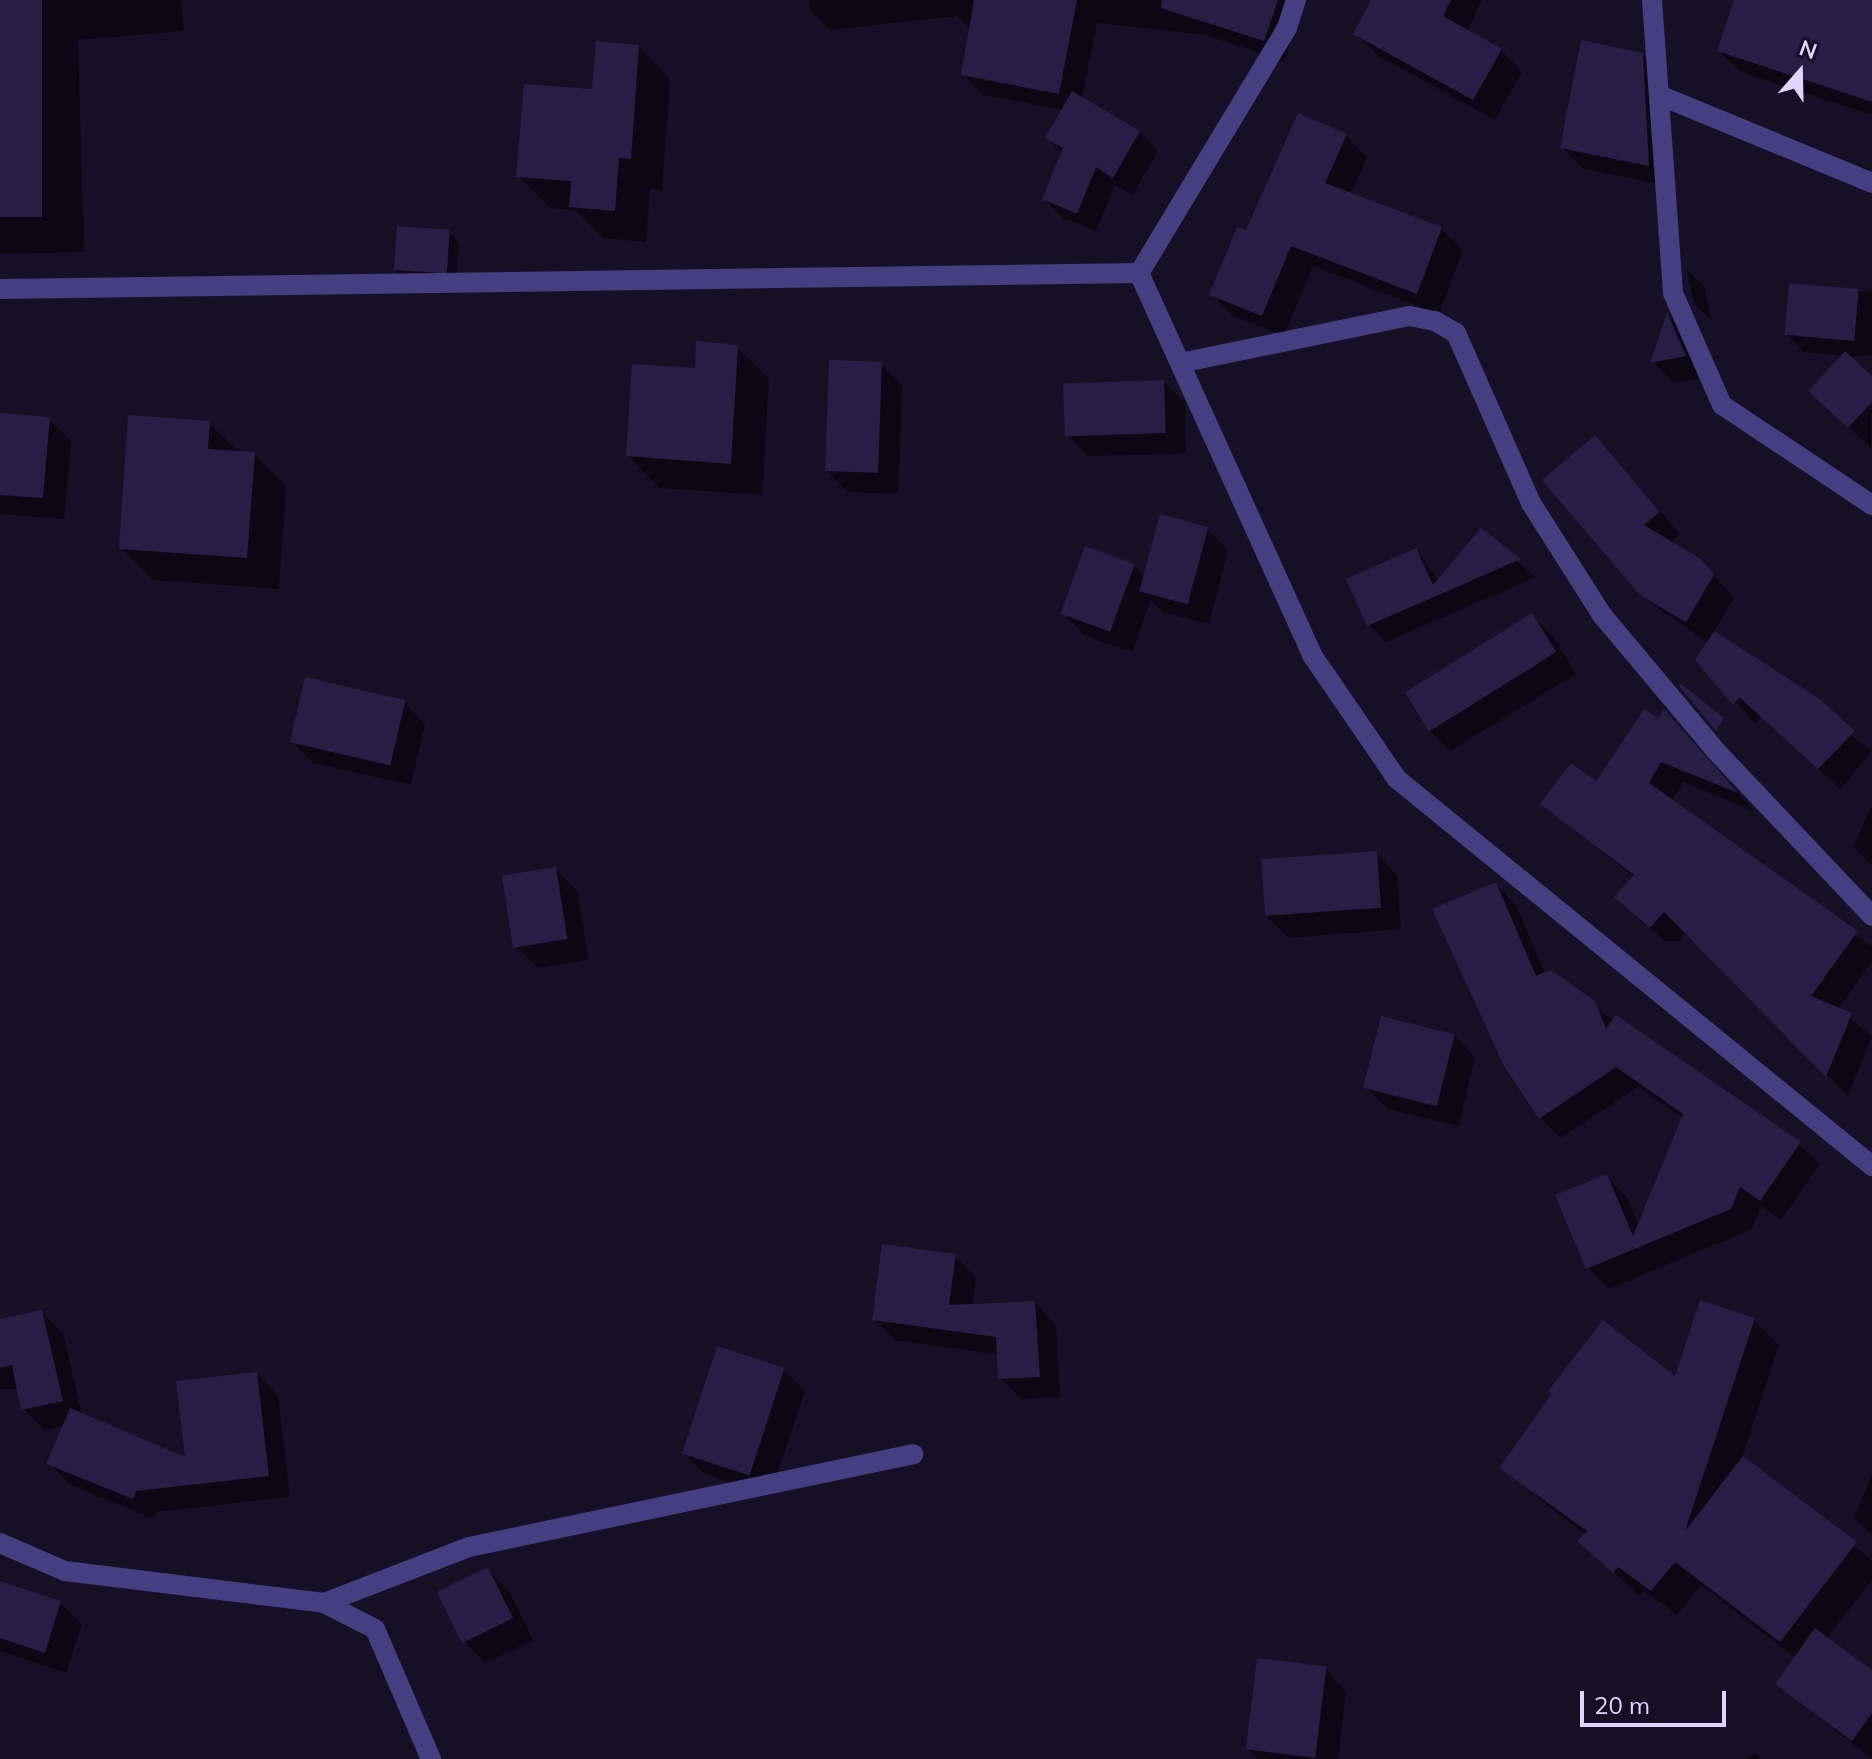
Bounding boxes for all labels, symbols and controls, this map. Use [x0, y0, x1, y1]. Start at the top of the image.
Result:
north arrow [1760, 32, 1840, 112]
text: N [1796, 33, 1821, 65]
scale bar [1584, 1675, 1730, 1725]
text: 20 m [1594, 1690, 1650, 1720]

